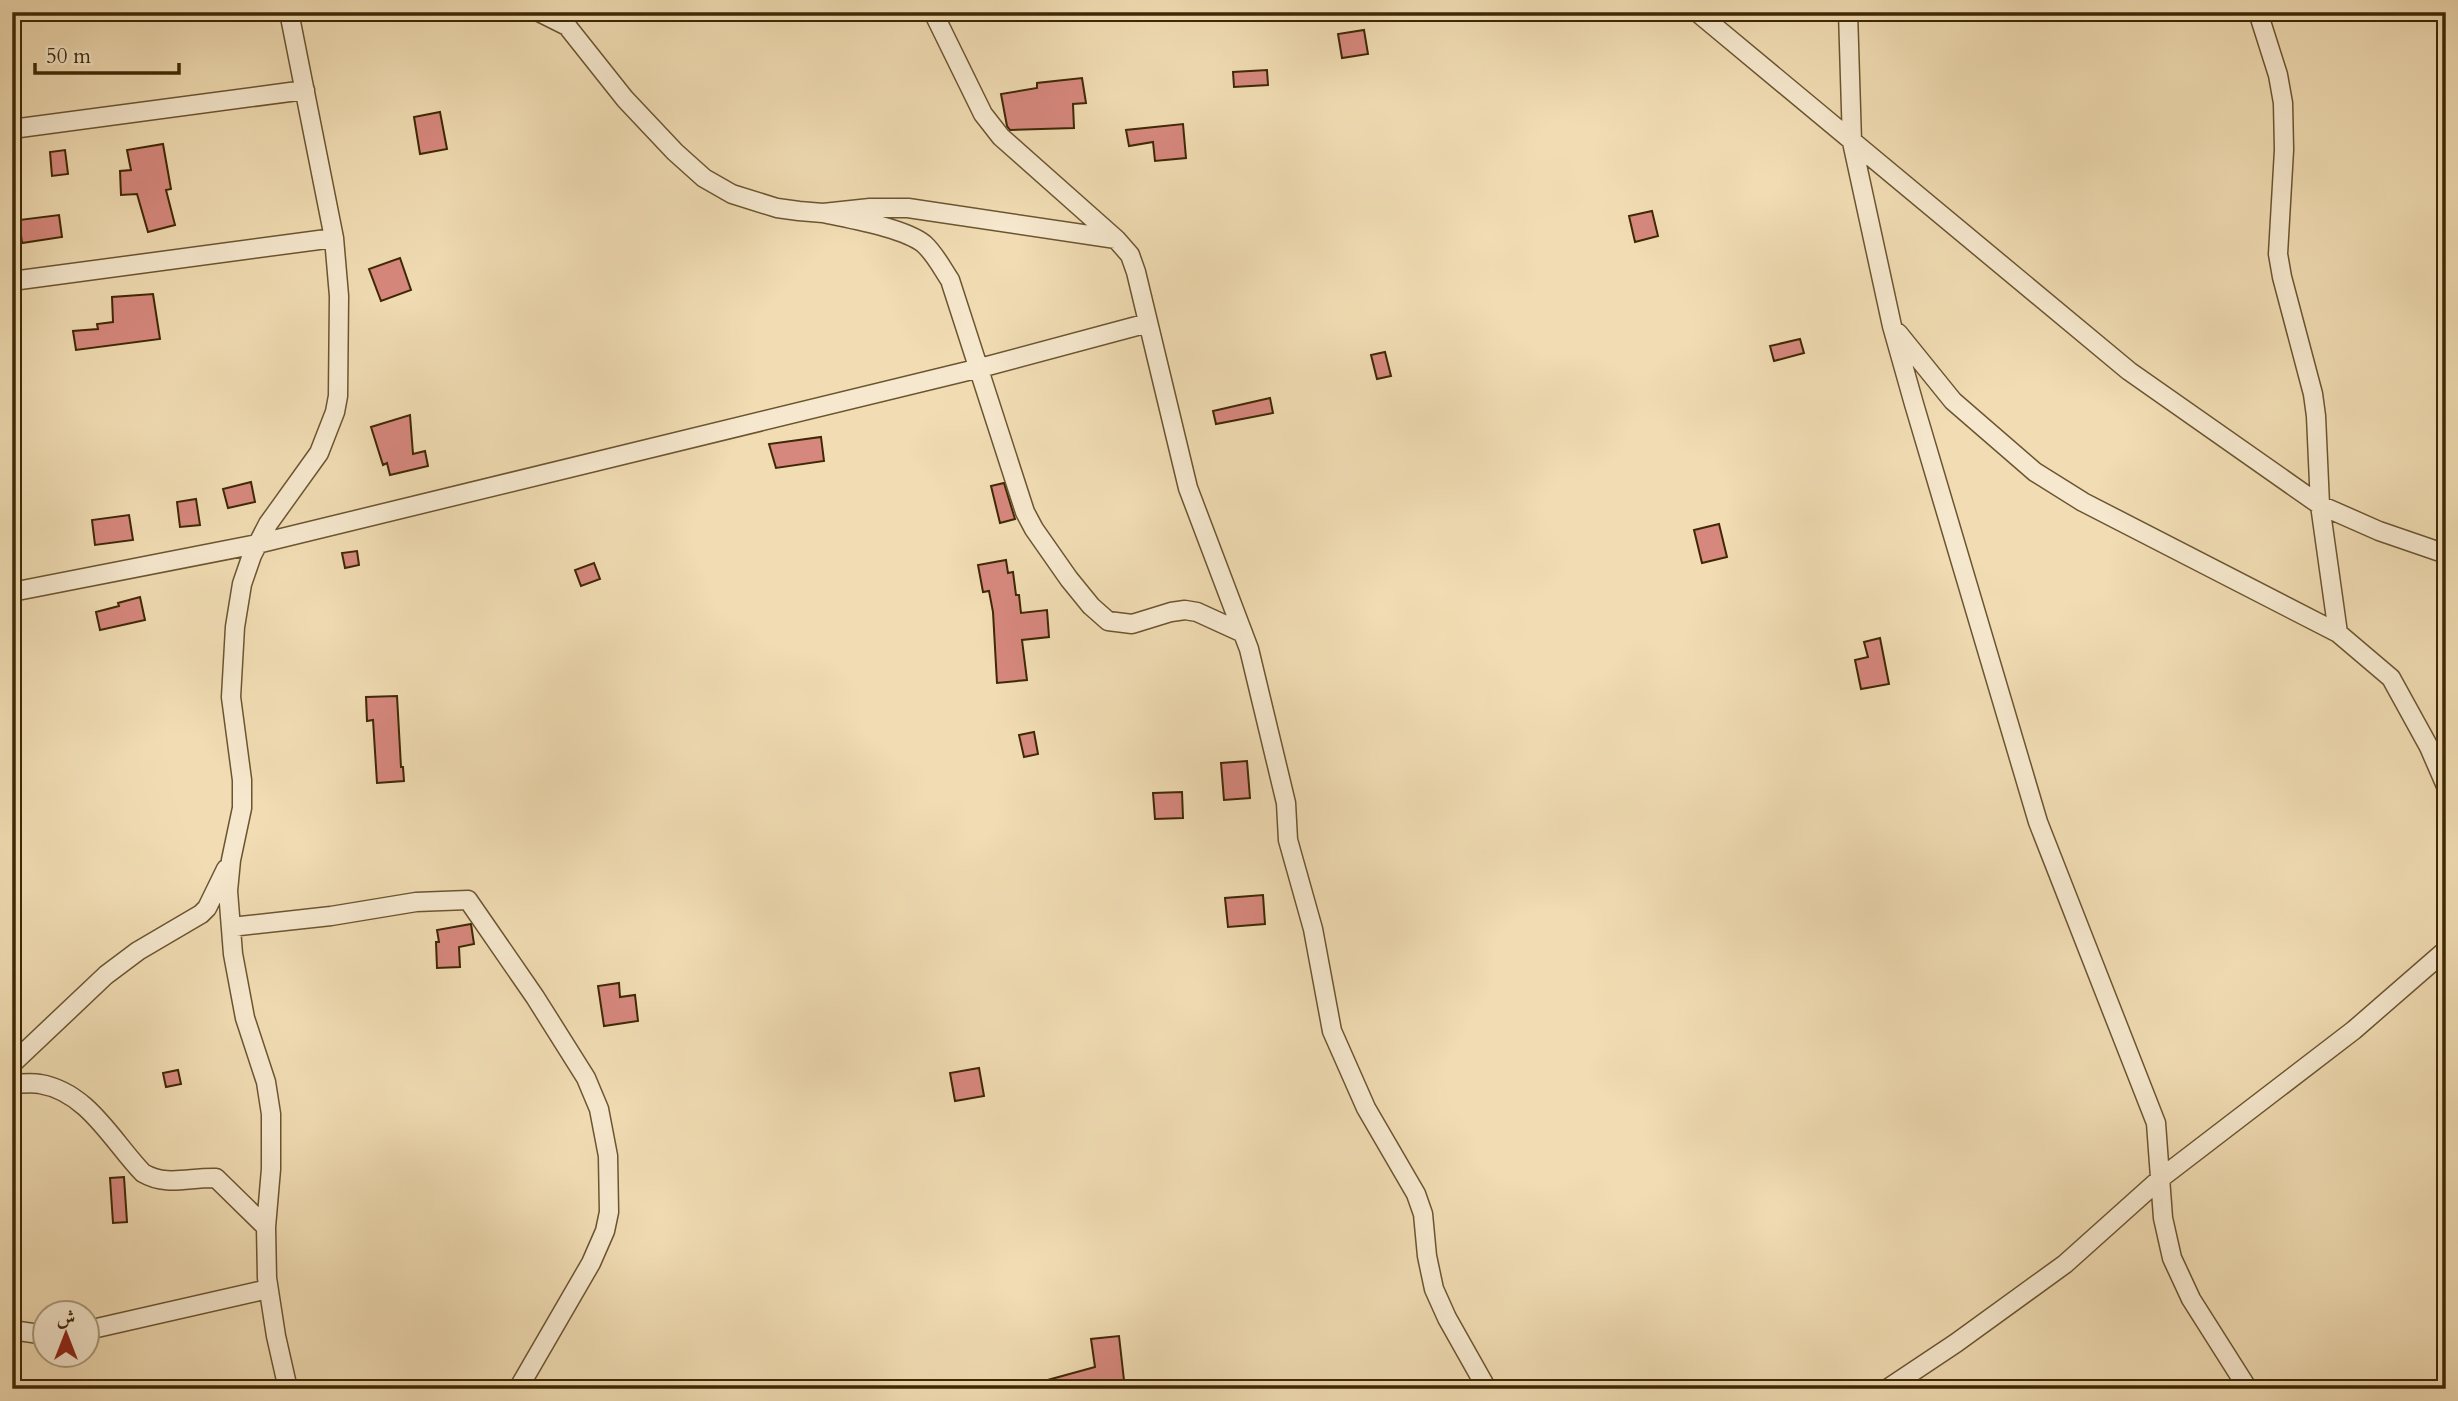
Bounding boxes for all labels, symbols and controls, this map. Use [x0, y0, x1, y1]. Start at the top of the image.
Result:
scale bar [35, 32, 178, 76]
text: 50 m [46, 42, 91, 71]
north arrow [32, 1300, 102, 1370]
text: ش [57, 1305, 75, 1331]

